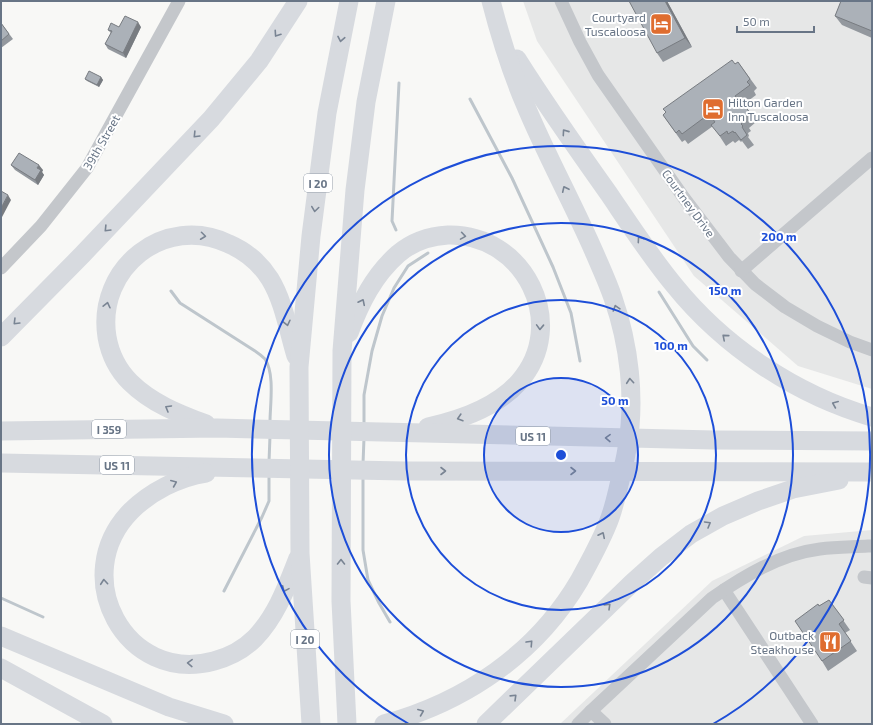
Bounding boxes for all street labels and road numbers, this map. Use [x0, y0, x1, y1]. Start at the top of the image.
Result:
street label: 39th Street [80, 112, 123, 172]
street label: Courtney Drive [660, 166, 718, 240]
road number: I 20 [304, 174, 332, 192]
road number: I 359 [92, 420, 126, 438]
road number: US 11 [516, 427, 550, 445]
road number: US 11 [100, 456, 134, 474]
road number: I 20 [291, 630, 319, 648]

